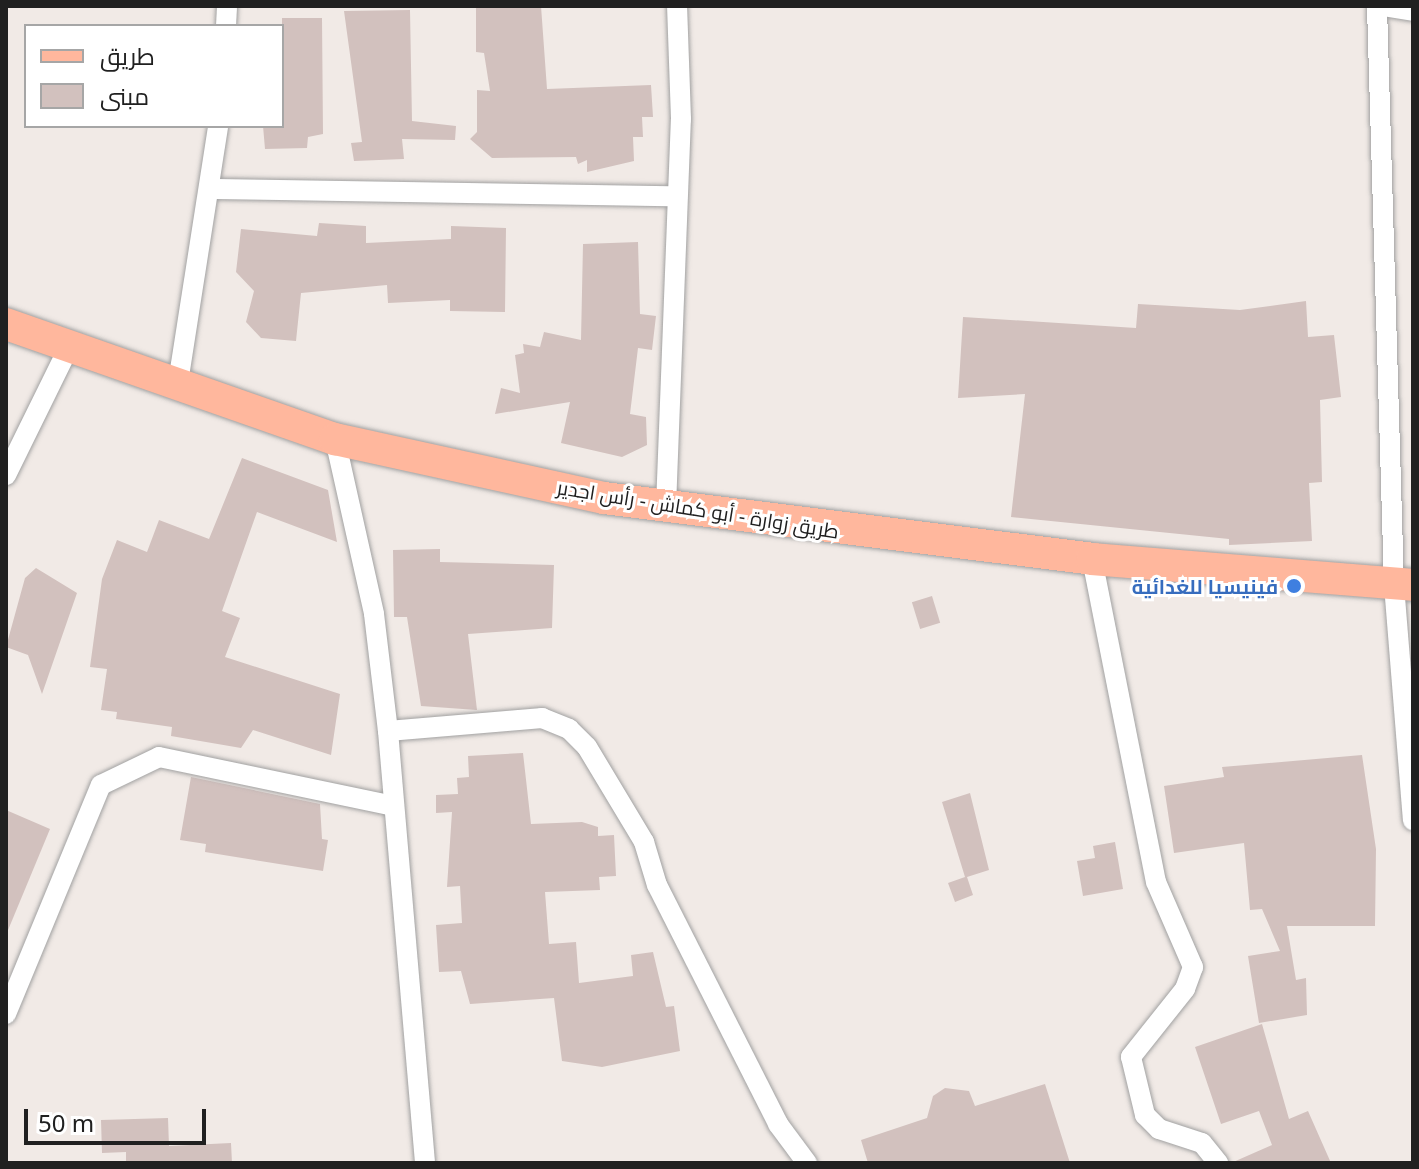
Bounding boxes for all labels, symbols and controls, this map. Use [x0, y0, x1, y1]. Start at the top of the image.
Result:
legend [24, 24, 284, 128]
text: طريق [100, 39, 155, 72]
text: مبنى [100, 79, 149, 112]
street label: طريق زوارة - أبو كماش - رأس اجدير [555, 475, 841, 543]
place label: فينيسيا للغدائية [1132, 574, 1278, 598]
marker: فينيسيا للغدائية [1285, 577, 1303, 595]
scale bar [28, 1093, 210, 1143]
text: 50 m [38, 1106, 94, 1139]

